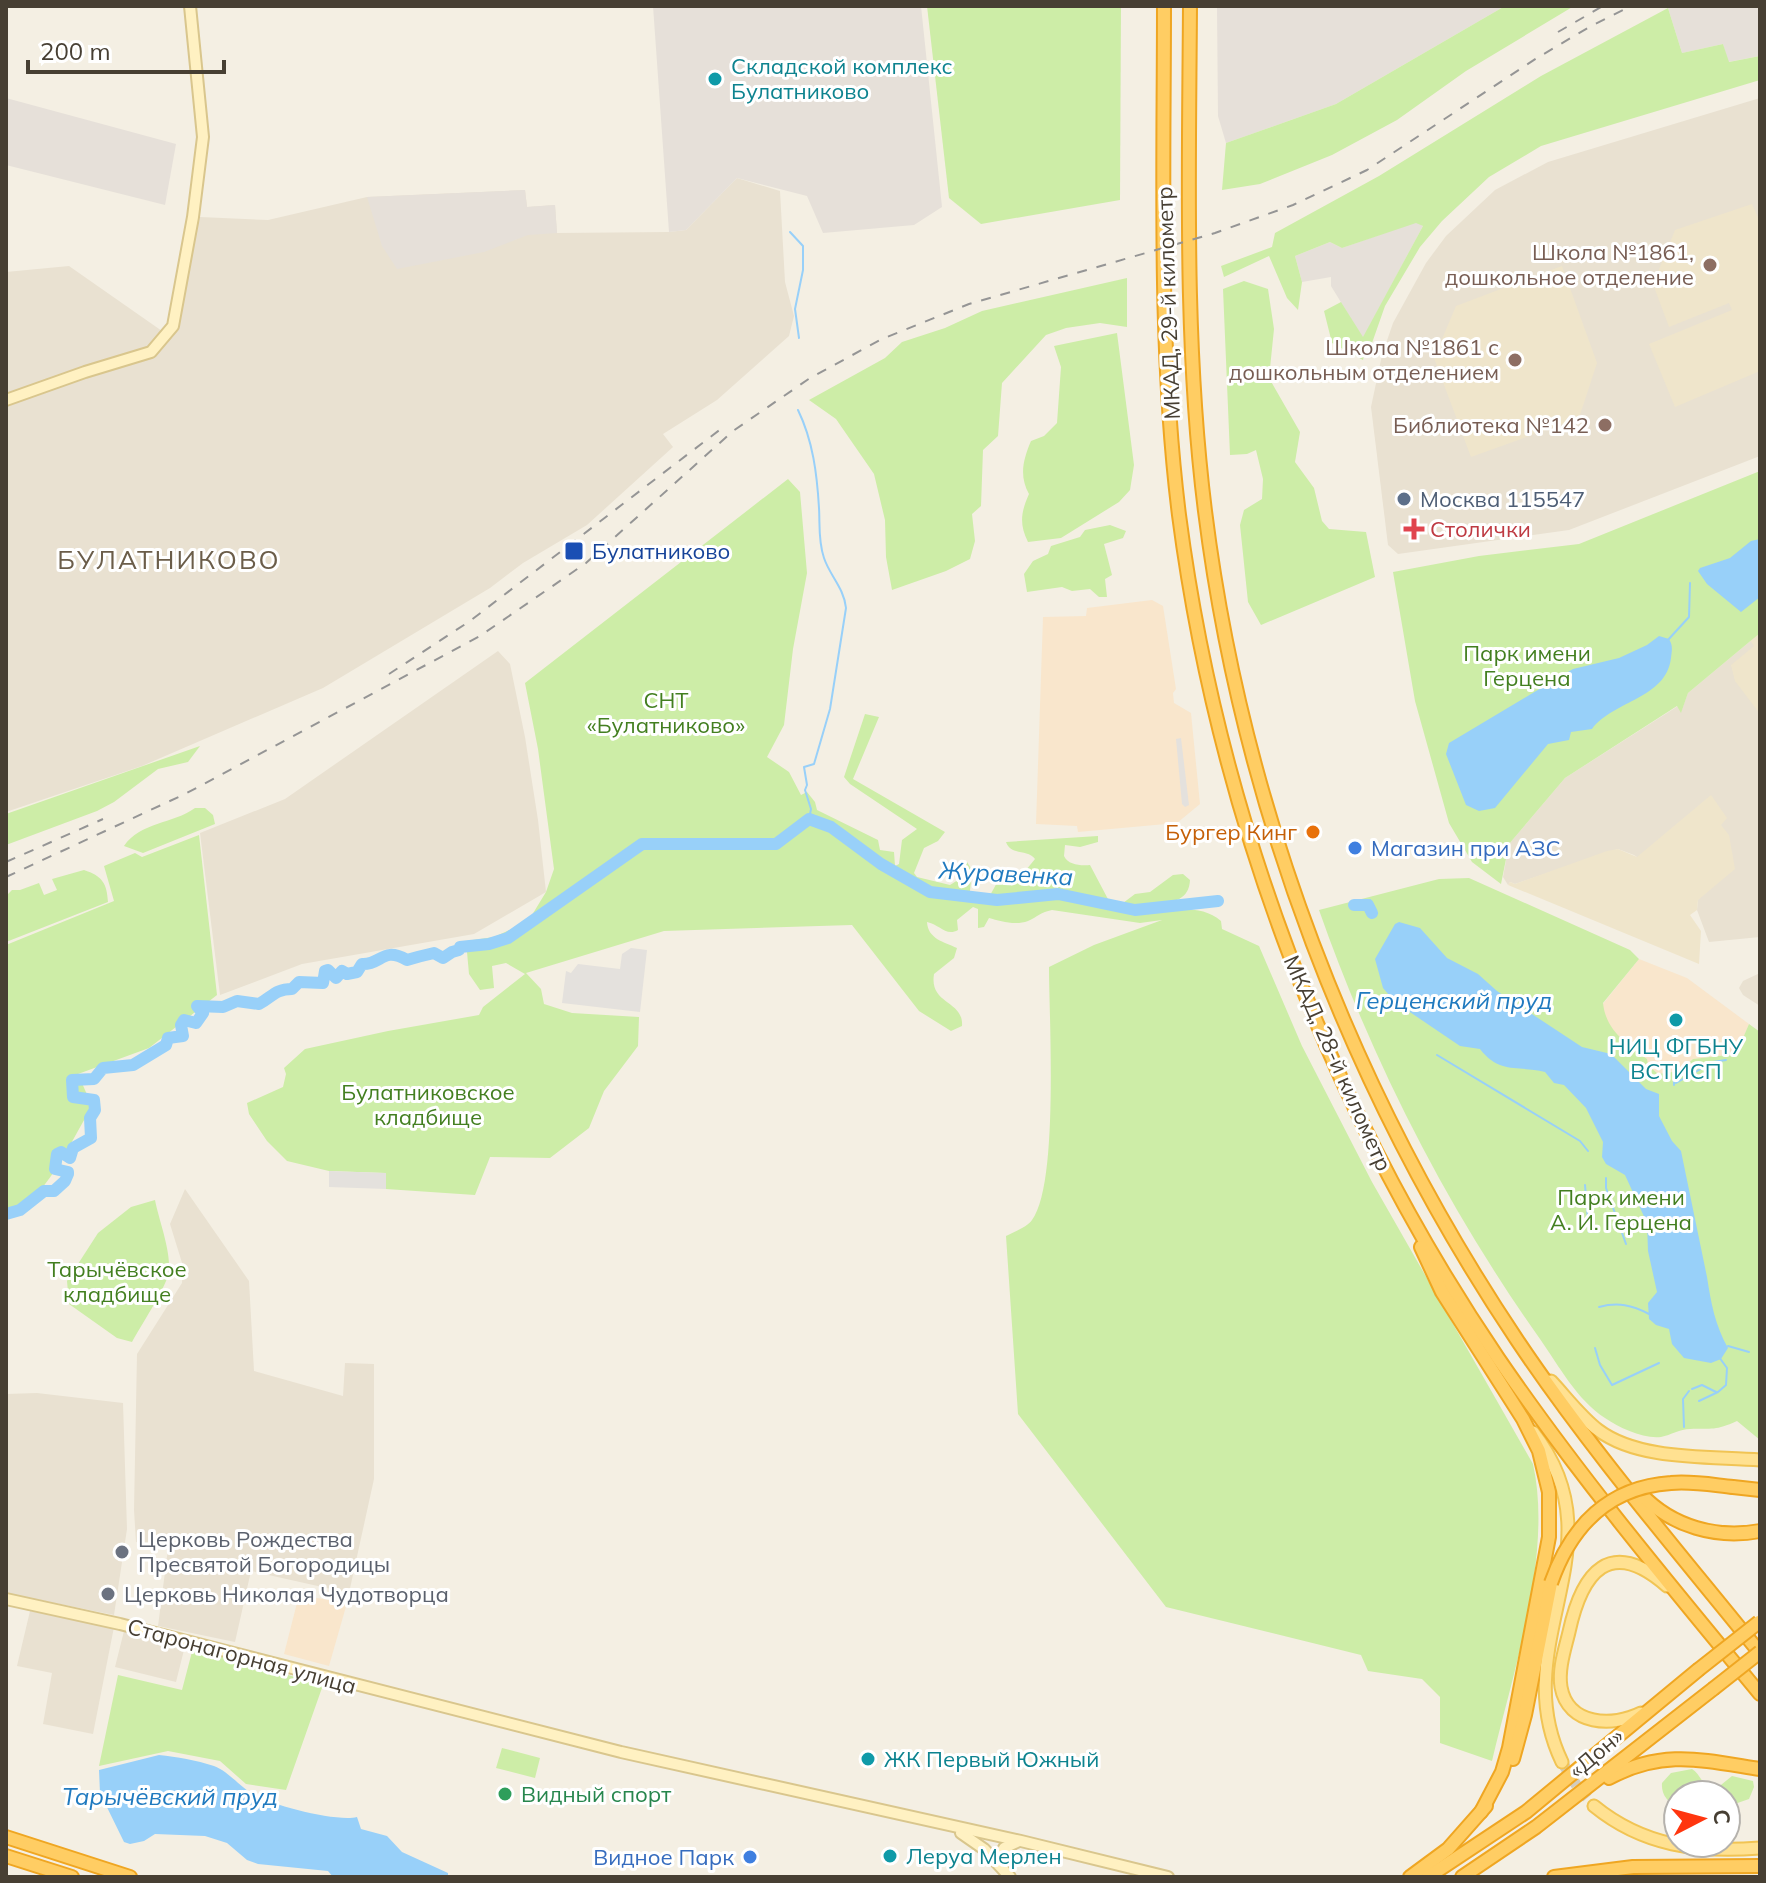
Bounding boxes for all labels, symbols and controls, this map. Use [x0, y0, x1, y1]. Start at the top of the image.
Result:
scale bar [28, 24, 224, 74]
text: 200 m [40, 36, 111, 66]
place label: Складской комплекс Булатниково [731, 52, 953, 105]
marker: Складской комплекс Булатниково [706, 70, 724, 88]
street label: МКАД, 29-й километр [1150, 186, 1186, 420]
place label: Школа №1861, дошкольное отделение [1445, 238, 1694, 291]
marker: Школа №1861, дошкольное отделение [1701, 256, 1719, 274]
place label: Школа №1861 с дошкольным отделением [1229, 333, 1499, 386]
marker: Школа №1861 с дошкольным отделением [1506, 351, 1524, 369]
place label: Библиотека №142 [1393, 411, 1589, 439]
marker: Библиотека №142 [1596, 416, 1614, 434]
place label: Москва 115547 [1420, 485, 1585, 513]
marker: Москва 115547 [1395, 490, 1413, 508]
place label: Столички [1430, 515, 1531, 543]
marker: Столички [1405, 520, 1423, 538]
place label: Булатниково [592, 537, 730, 565]
marker: Булатниково [563, 540, 585, 562]
district label: БУЛАТНИКОВО [57, 543, 281, 576]
park label: Парк имени Герцена [1463, 639, 1591, 692]
park label: СНТ «Булатниково» [587, 686, 745, 739]
place label: Бургер Кинг [1165, 818, 1297, 846]
marker: Бургер Кинг [1304, 823, 1322, 841]
place label: Магазин при АЗС [1371, 834, 1561, 862]
marker: Магазин при АЗС [1346, 839, 1364, 857]
water label: Журавенка [937, 854, 1074, 891]
street label: МКАД, 28-й километр [1278, 951, 1398, 1175]
water label: Герценский пруд [1356, 985, 1552, 1015]
marker: НИЦ ФГБНУ ВСТИСП [1667, 1011, 1685, 1029]
place label: НИЦ ФГБНУ ВСТИСП [1609, 1032, 1744, 1085]
park label: Булатниковское кладбище [341, 1078, 515, 1131]
park label: Парк имени А. И. Герцена [1550, 1183, 1692, 1236]
park label: Тарычёвское кладбище [47, 1255, 187, 1308]
place label: Церковь Рождества Пресвятой Богородицы [138, 1525, 390, 1578]
marker: Церковь Рождества Пресвятой Богородицы [113, 1543, 131, 1561]
place label: Церковь Николая Чудотворца [124, 1580, 449, 1608]
marker: Церковь Николая Чудотворца [99, 1585, 117, 1603]
street label: Старонагорная улица [125, 1612, 359, 1700]
street label: «Дон» [1563, 1722, 1629, 1784]
place label: ЖК Первый Южный [884, 1745, 1099, 1773]
marker: ЖК Первый Южный [859, 1750, 877, 1768]
north arrow [1662, 1779, 1742, 1859]
place label: Видный спорт [521, 1780, 671, 1808]
water label: Тарычёвский пруд [62, 1781, 278, 1811]
marker: Видный спорт [496, 1785, 514, 1803]
text: С [1707, 1808, 1737, 1826]
place label: Леруа Мерлен [906, 1842, 1062, 1870]
place label: Видное Парк [593, 1843, 734, 1871]
marker: Леруа Мерлен [881, 1847, 899, 1865]
marker: Видное Парк [741, 1848, 759, 1866]

